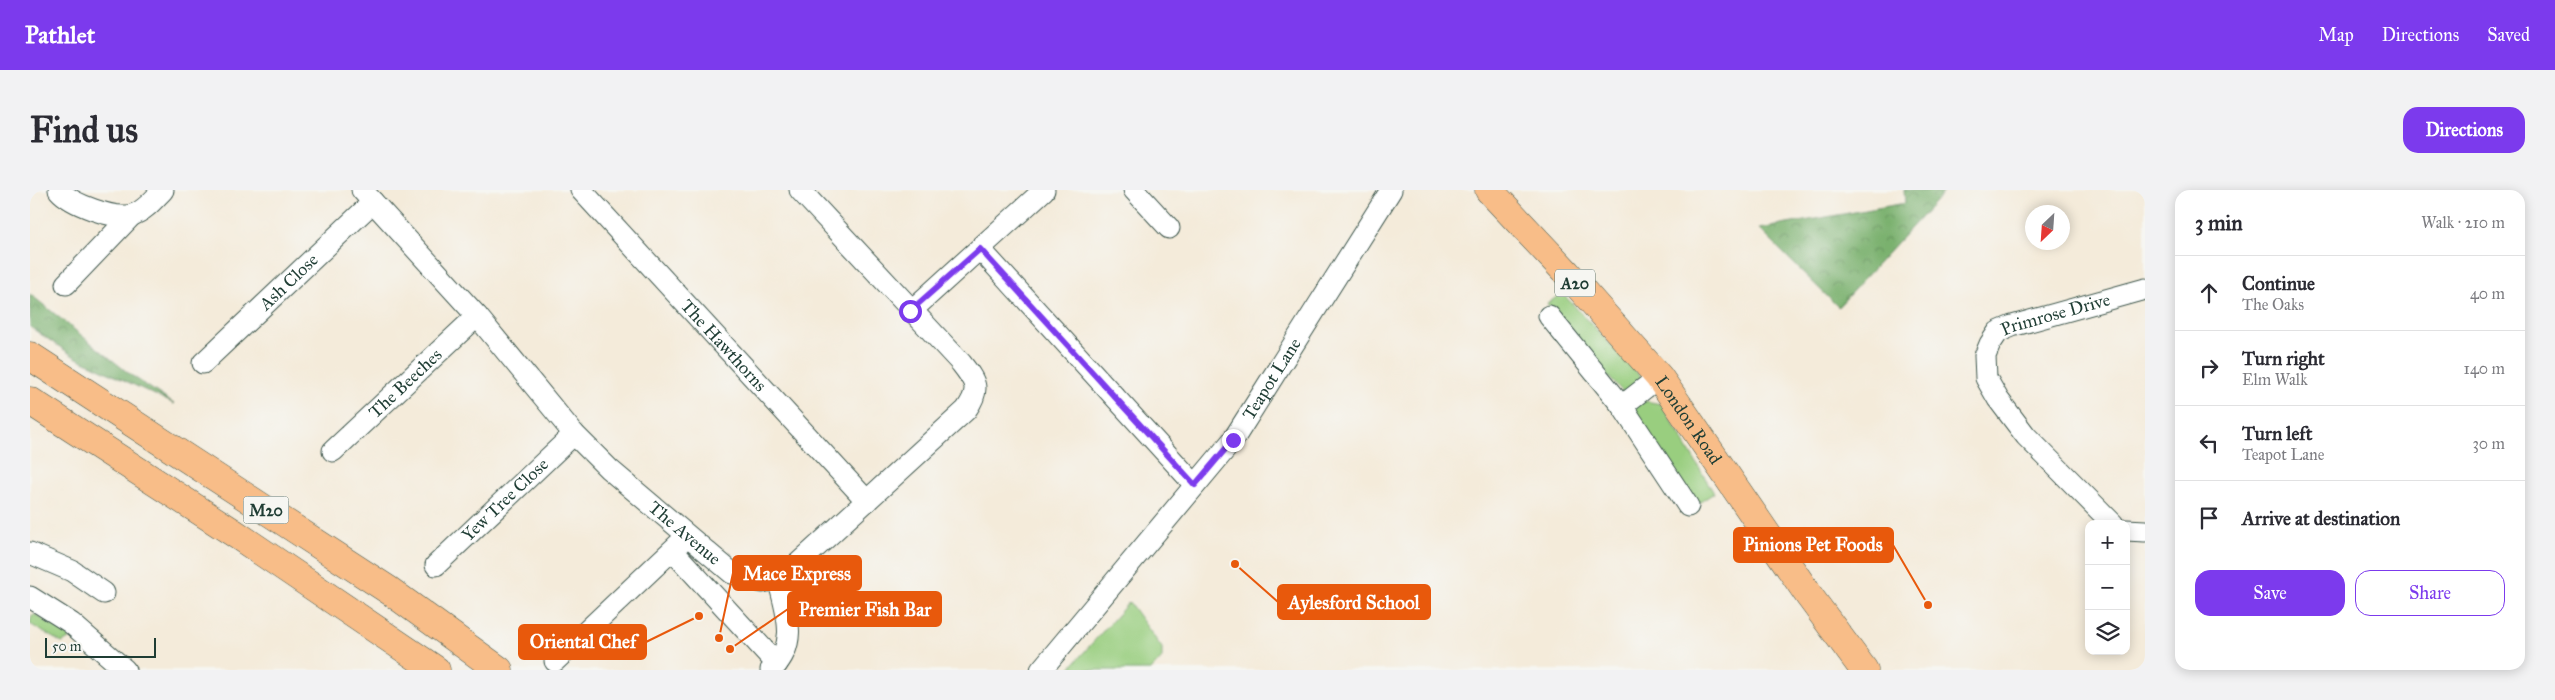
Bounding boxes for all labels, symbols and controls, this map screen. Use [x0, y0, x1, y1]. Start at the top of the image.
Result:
text: Pathlet [25, 20, 95, 50]
text: Map [2318, 24, 2354, 46]
text: Directions [2382, 24, 2459, 46]
text: Saved [2487, 24, 2530, 46]
button: Directions [2403, 107, 2525, 153]
text: Find us [30, 109, 138, 152]
north arrow [2025, 205, 2070, 250]
text: 3 min [2195, 210, 2243, 236]
text: Walk · 210 m [2421, 213, 2505, 232]
street label: Ash Close [254, 249, 323, 316]
road number: A20 [1555, 270, 1595, 296]
text: Continue [2242, 272, 2315, 295]
icon: ahead [2195, 279, 2223, 307]
text: 40 m [2470, 284, 2505, 303]
street label: Primrose Drive [1997, 288, 2112, 341]
street label: The Hawthorns [676, 295, 772, 396]
text: The Oaks [2242, 295, 2304, 314]
route start [899, 300, 922, 323]
street label: Teapot Lane [1238, 334, 1306, 424]
street label: The Beeches [364, 344, 446, 423]
text: Turn right [2242, 347, 2325, 370]
icon: right [2195, 354, 2223, 382]
text: 140 m [2464, 359, 2505, 378]
text: Elm Walk [2242, 370, 2308, 389]
street label: London Road [1650, 372, 1727, 469]
text: Turn left [2242, 422, 2312, 445]
route end [1222, 429, 1245, 452]
icon: left [2195, 429, 2223, 457]
text: 30 m [2472, 434, 2505, 453]
text: Teapot Lane [2242, 445, 2324, 464]
street label: Yew Tree Close [457, 453, 553, 546]
road number: M20 [244, 496, 288, 524]
street label: The Avenue [644, 496, 725, 570]
icon: arrive [2195, 504, 2223, 532]
text: Arrive at destination [2242, 507, 2400, 530]
map controls [2085, 520, 2130, 655]
button: + [2085, 520, 2130, 565]
callout: Pinions Pet Foods [1734, 528, 1893, 562]
text: Pinions Pet Foods [1743, 533, 1883, 556]
callout: Mace Express [733, 556, 861, 590]
text: Mace Express [743, 562, 851, 586]
button: − [2085, 565, 2130, 610]
button: Save [2195, 570, 2345, 616]
button: Share [2355, 570, 2505, 616]
callout: Aylesford School [1278, 585, 1430, 619]
text: Aylesford School [1286, 591, 1421, 615]
callout: Premier Fish Bar [788, 592, 941, 626]
text: Premier Fish Bar [799, 598, 932, 621]
button: layers [2085, 610, 2130, 655]
callout: Oriental Chef [519, 625, 646, 659]
text: Oriental Chef [530, 630, 640, 653]
scale bar [45, 635, 156, 658]
text: 50 m [52, 638, 81, 655]

